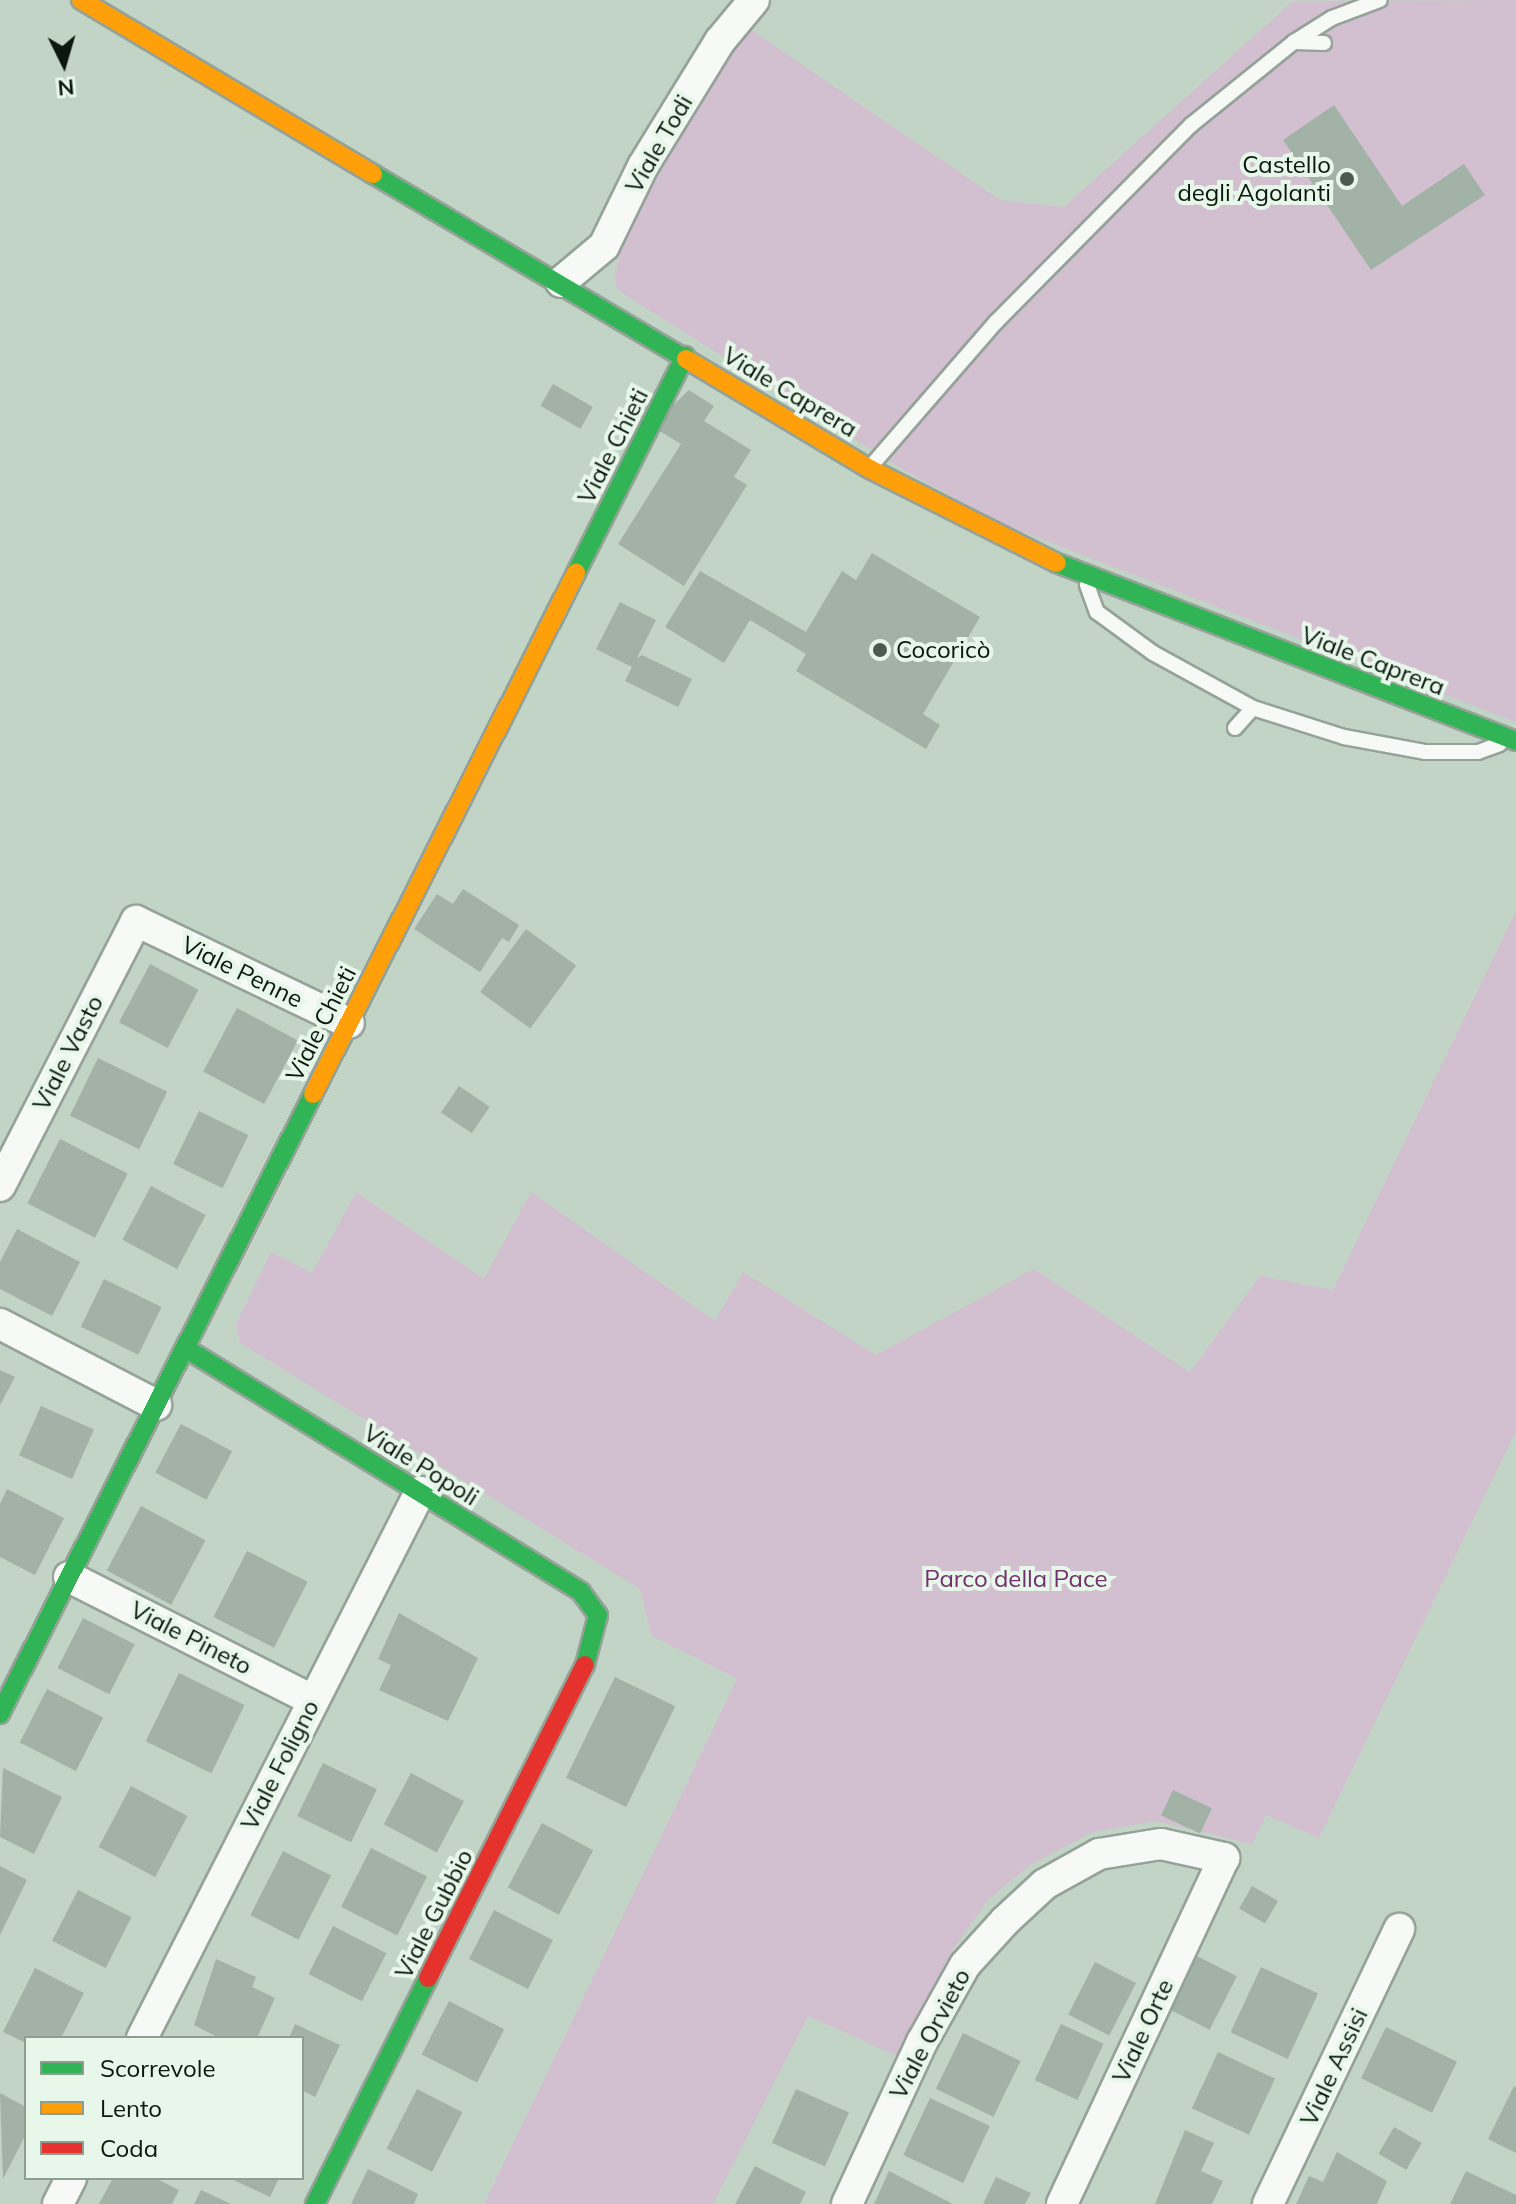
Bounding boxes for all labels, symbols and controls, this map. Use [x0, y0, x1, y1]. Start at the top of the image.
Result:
north arrow [24, 24, 104, 104]
text: N [57, 73, 76, 103]
street label: Viale Todi [619, 90, 699, 198]
place label: Castello degli Agolanti [1177, 151, 1331, 207]
marker: Castello degli Agolanti [1338, 170, 1356, 188]
street label: Viale Caprera [718, 341, 862, 443]
street label: Viale Chieti [572, 384, 654, 508]
street label: Viale Caprera [1297, 620, 1449, 702]
place label: Cocoricò [896, 636, 990, 664]
marker: Cocoricò [871, 641, 889, 659]
street label: Viale Penne [177, 930, 307, 1014]
street label: Viale Chieti [280, 962, 362, 1086]
street label: Viale Vasto [27, 991, 109, 1115]
street label: Viale Popoli [358, 1418, 484, 1512]
park label: Parco della Pace [924, 1565, 1108, 1593]
street label: Viale Pineto [126, 1595, 256, 1681]
street label: Viale Foligno [235, 1695, 325, 1835]
street label: Viale Gubbio [389, 1844, 479, 1984]
street label: Viale Orvieto [884, 1964, 976, 2104]
street label: Viale Orte [1106, 1975, 1180, 2087]
street label: Viale Assisi [1294, 2004, 1374, 2130]
legend [24, 2036, 304, 2180]
text: Scorrevole [100, 2053, 216, 2083]
text: Lento [100, 2093, 162, 2123]
text: Coda [100, 2133, 158, 2163]

